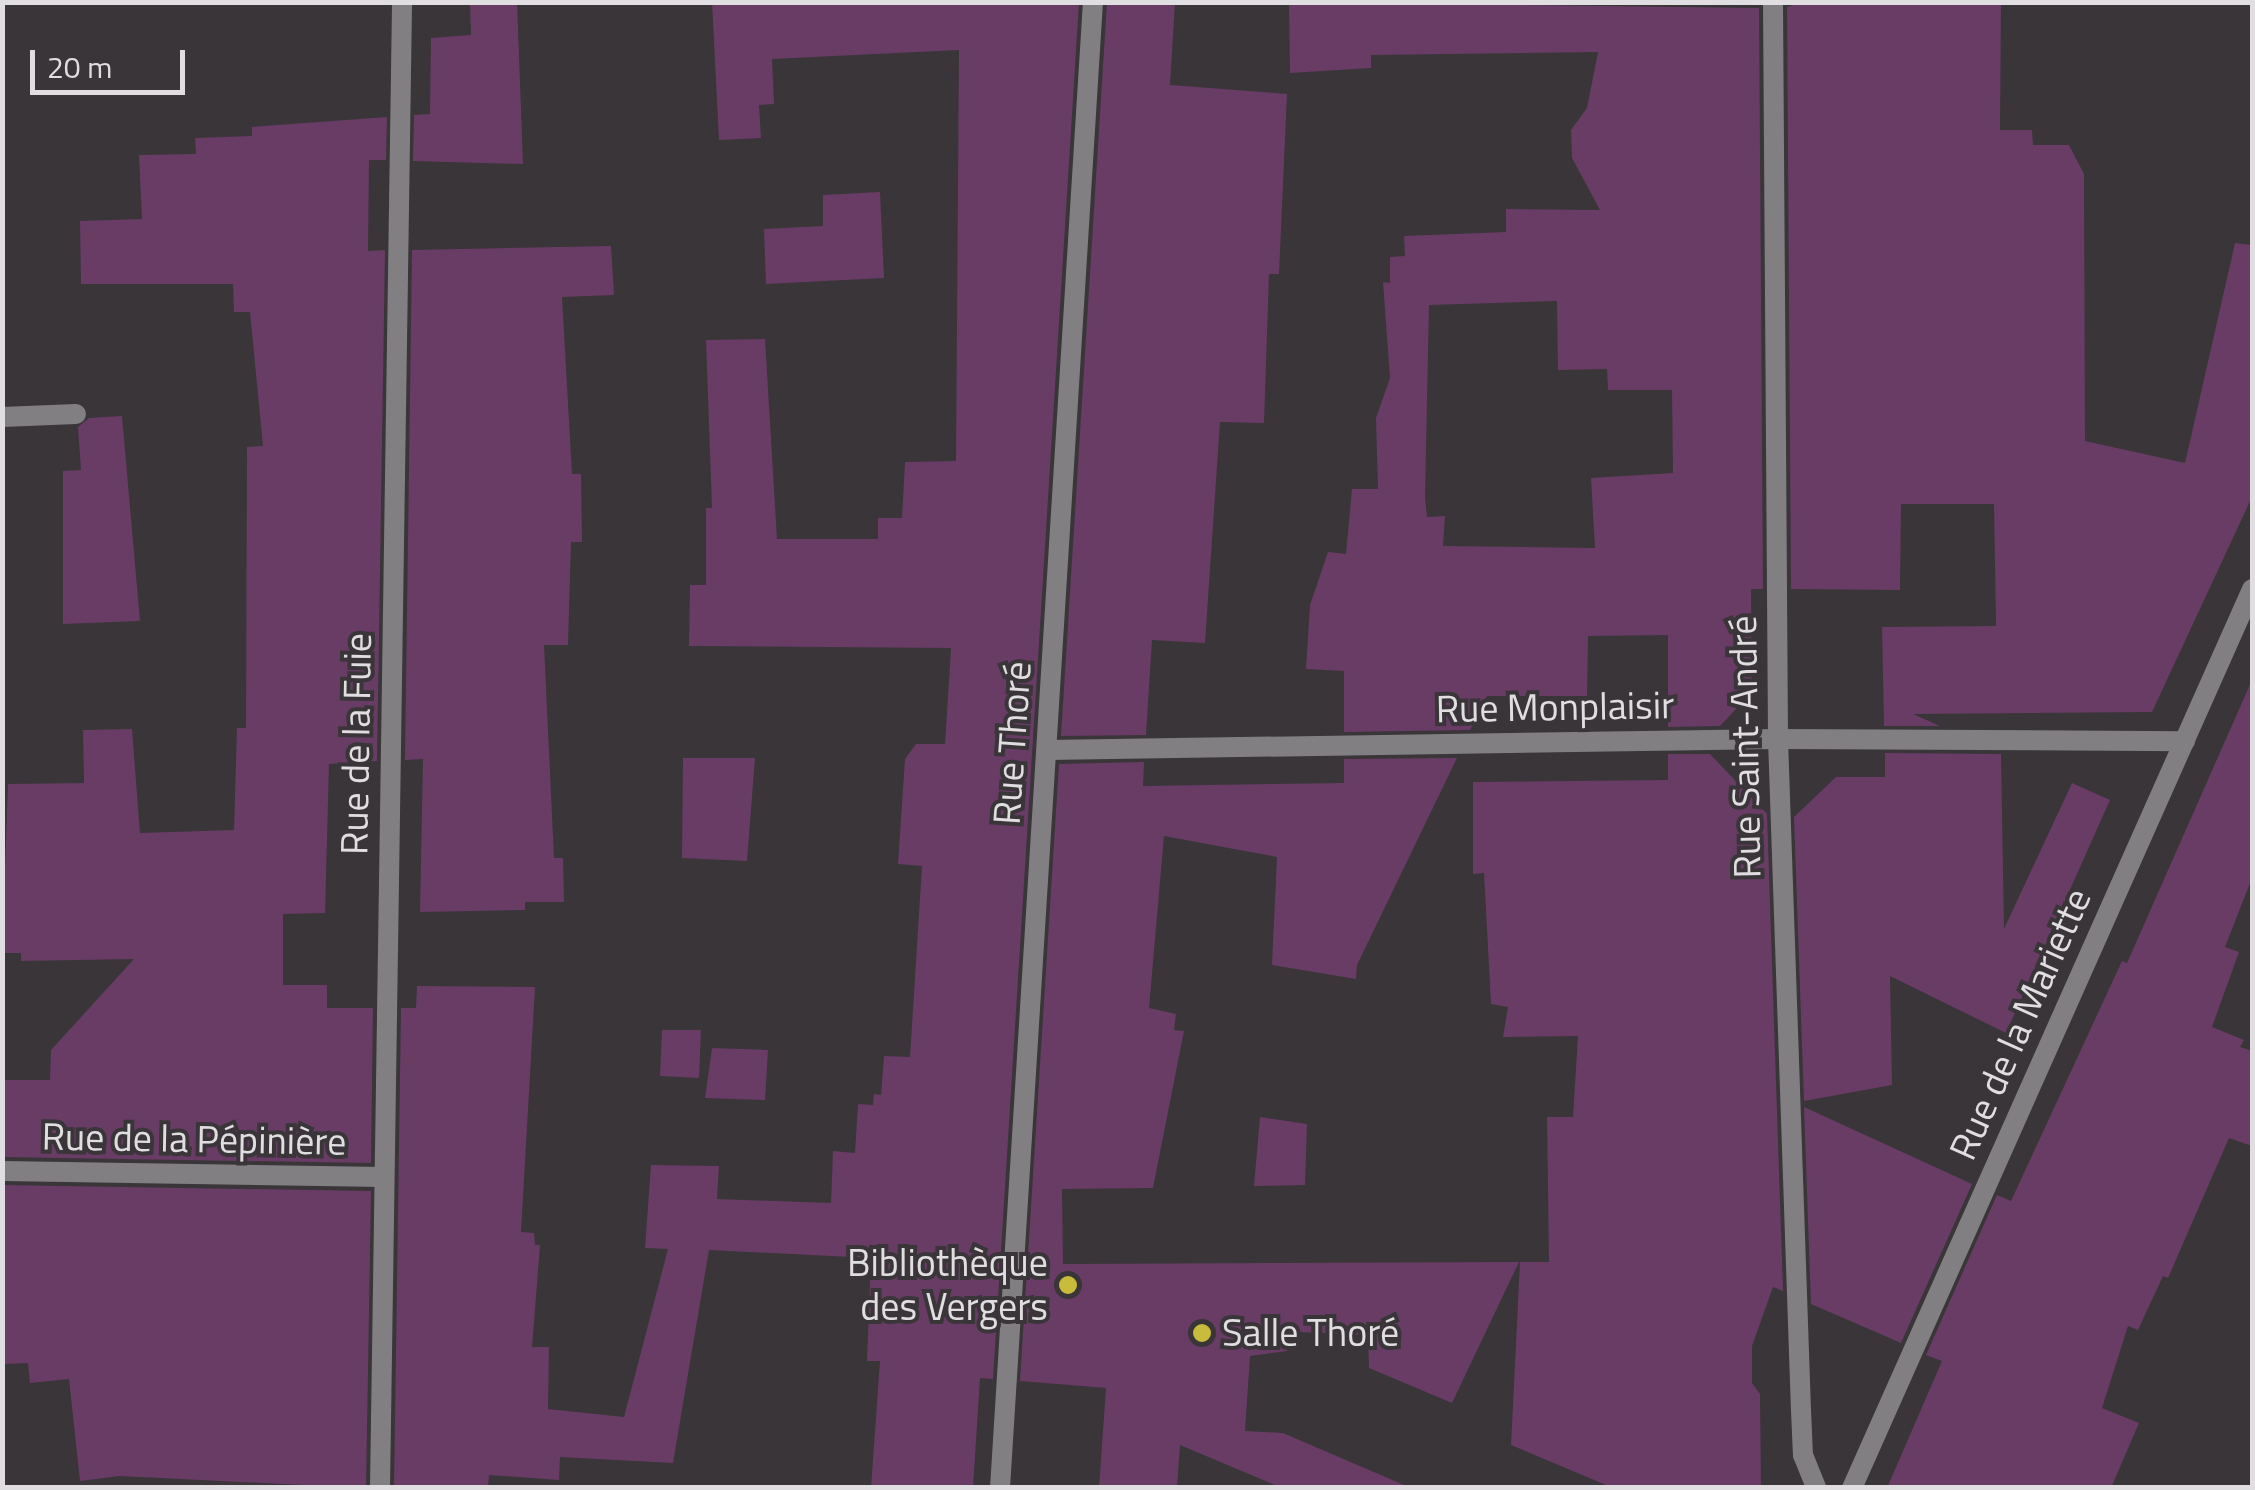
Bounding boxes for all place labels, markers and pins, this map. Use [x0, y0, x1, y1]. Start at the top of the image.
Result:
place label: Bibliothèque des Vergers [847, 1240, 1048, 1330]
marker: Bibliothèque des Vergers [1057, 1274, 1079, 1296]
place label: Salle Thoré [1222, 1310, 1399, 1356]
marker: Salle Thoré [1191, 1322, 1213, 1344]

